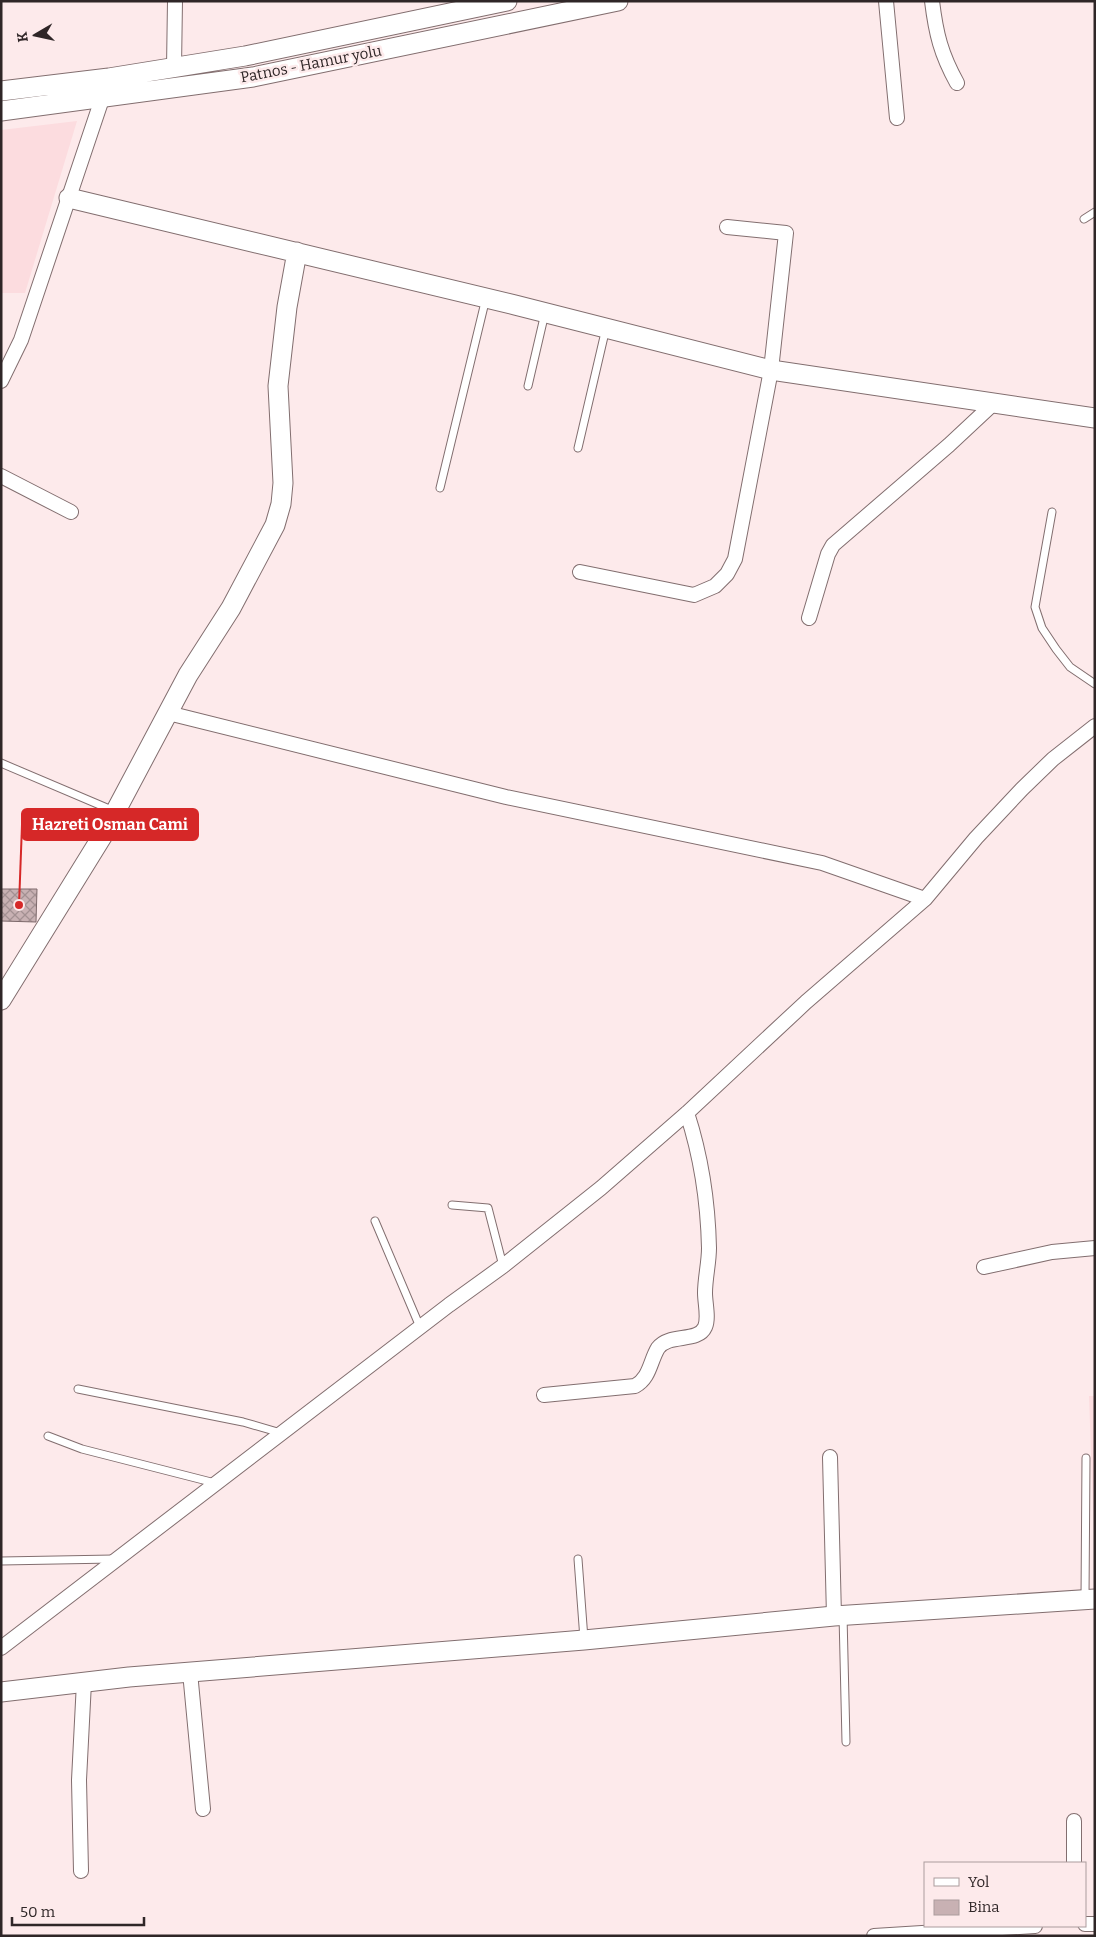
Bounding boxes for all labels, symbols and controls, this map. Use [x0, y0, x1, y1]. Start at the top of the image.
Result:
north arrow [10, 10, 60, 60]
text: K [13, 31, 32, 43]
street label: Patnos - Hamur yolu [239, 41, 383, 87]
callout: Hazreti Osman Cami [22, 809, 198, 840]
text: Hazreti Osman Cami [32, 815, 188, 834]
legend [924, 1862, 1086, 1927]
text: Yol [968, 1873, 989, 1891]
scale bar [12, 1894, 145, 1926]
text: Bina [968, 1898, 1000, 1916]
text: 50 m [20, 1903, 56, 1921]

